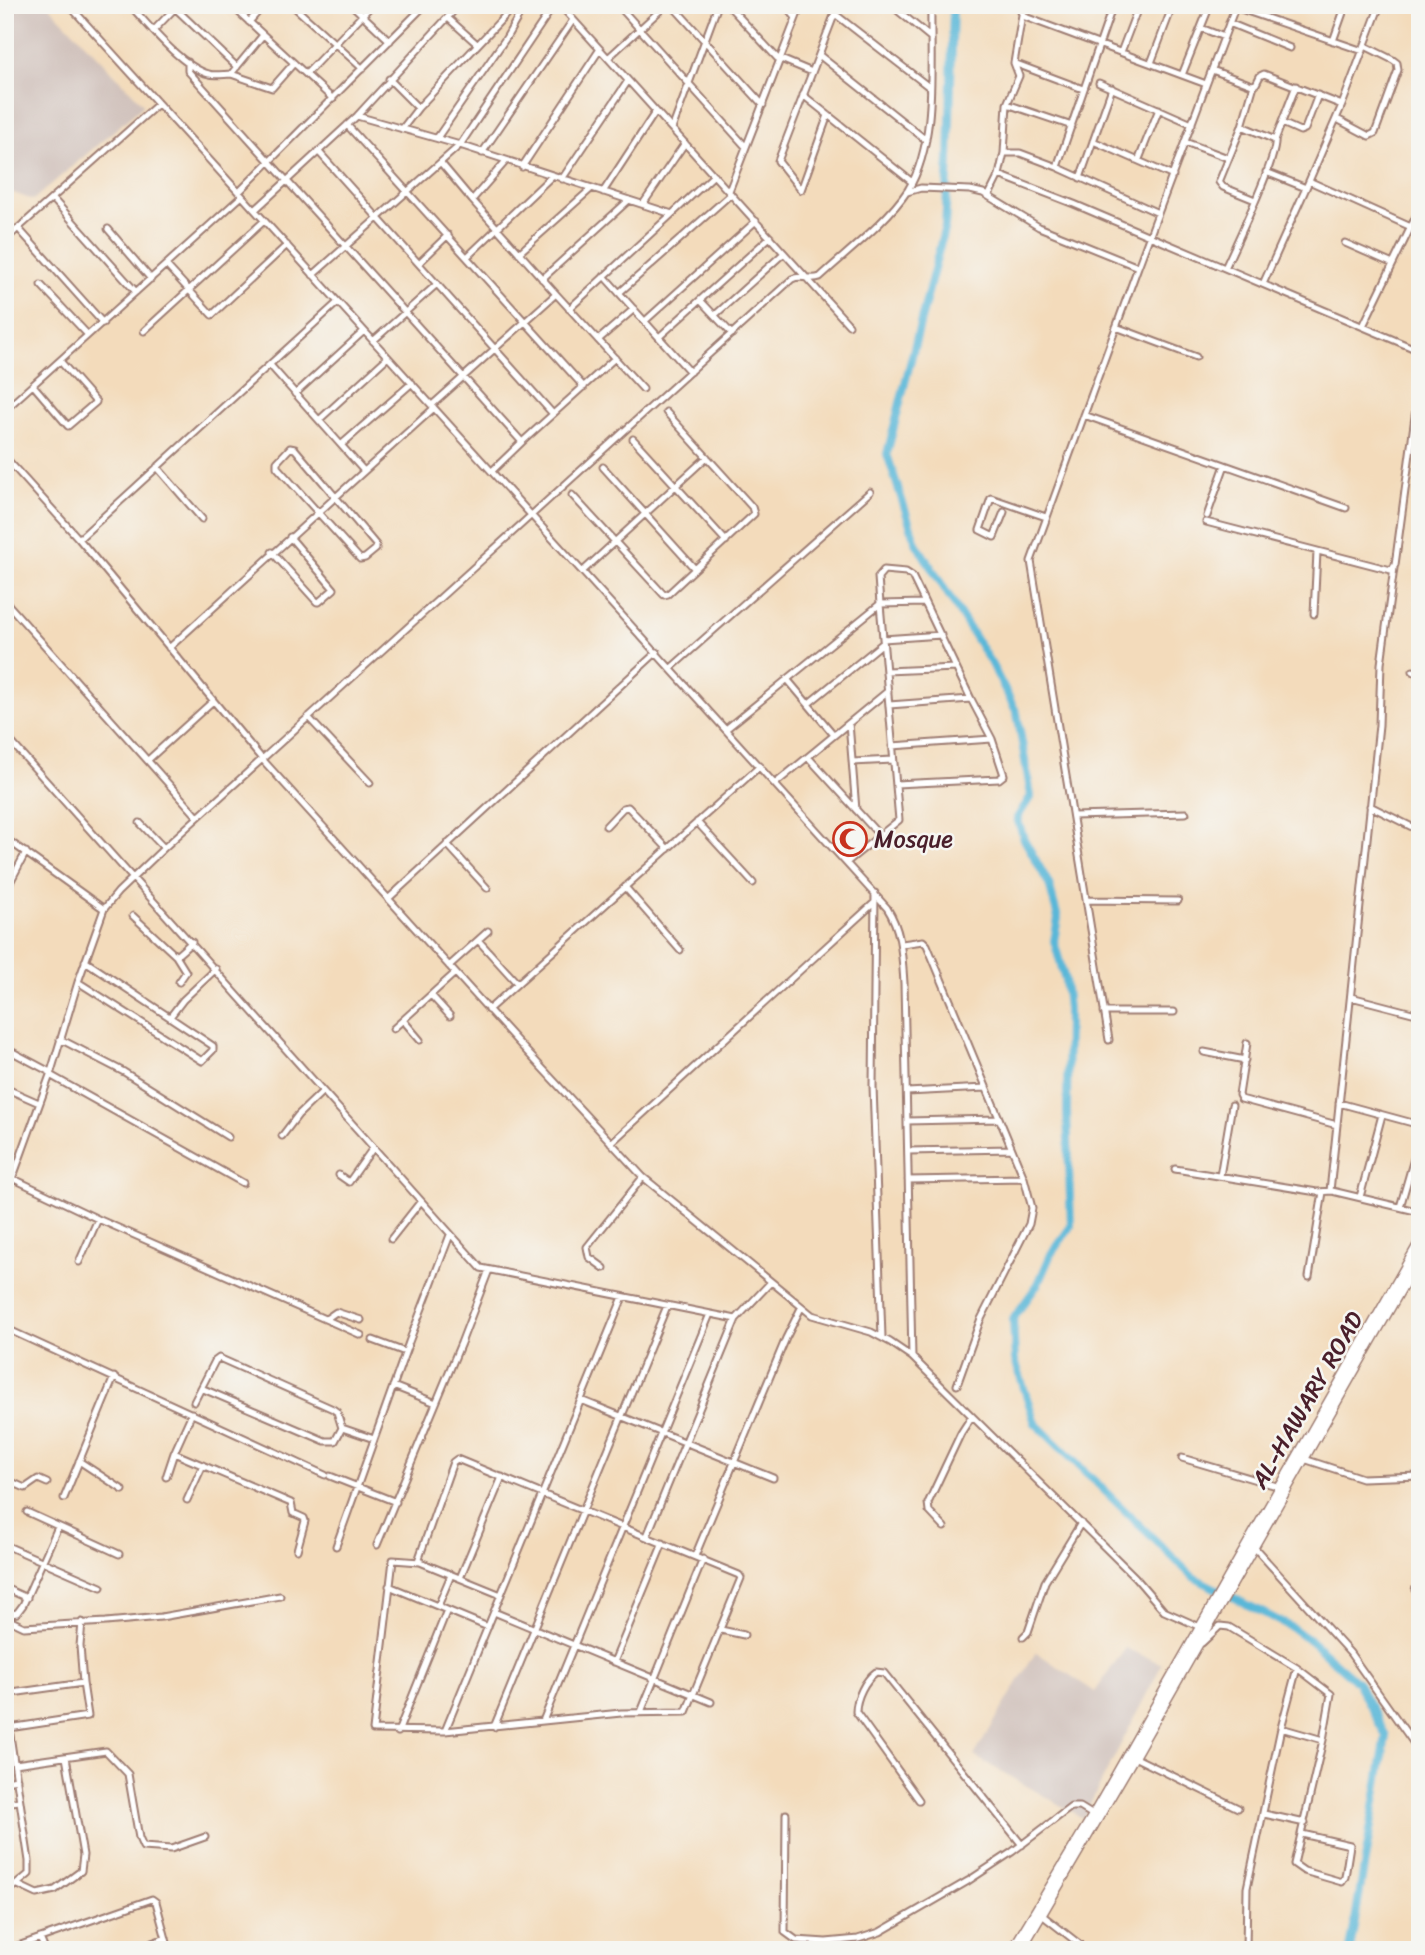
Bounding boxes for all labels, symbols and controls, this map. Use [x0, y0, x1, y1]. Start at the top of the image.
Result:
place label: Mosque [874, 818, 953, 860]
mosque icon: Mosque [831, 820, 869, 858]
street label: AL-HAWARY ROAD [1238, 1303, 1375, 1498]

